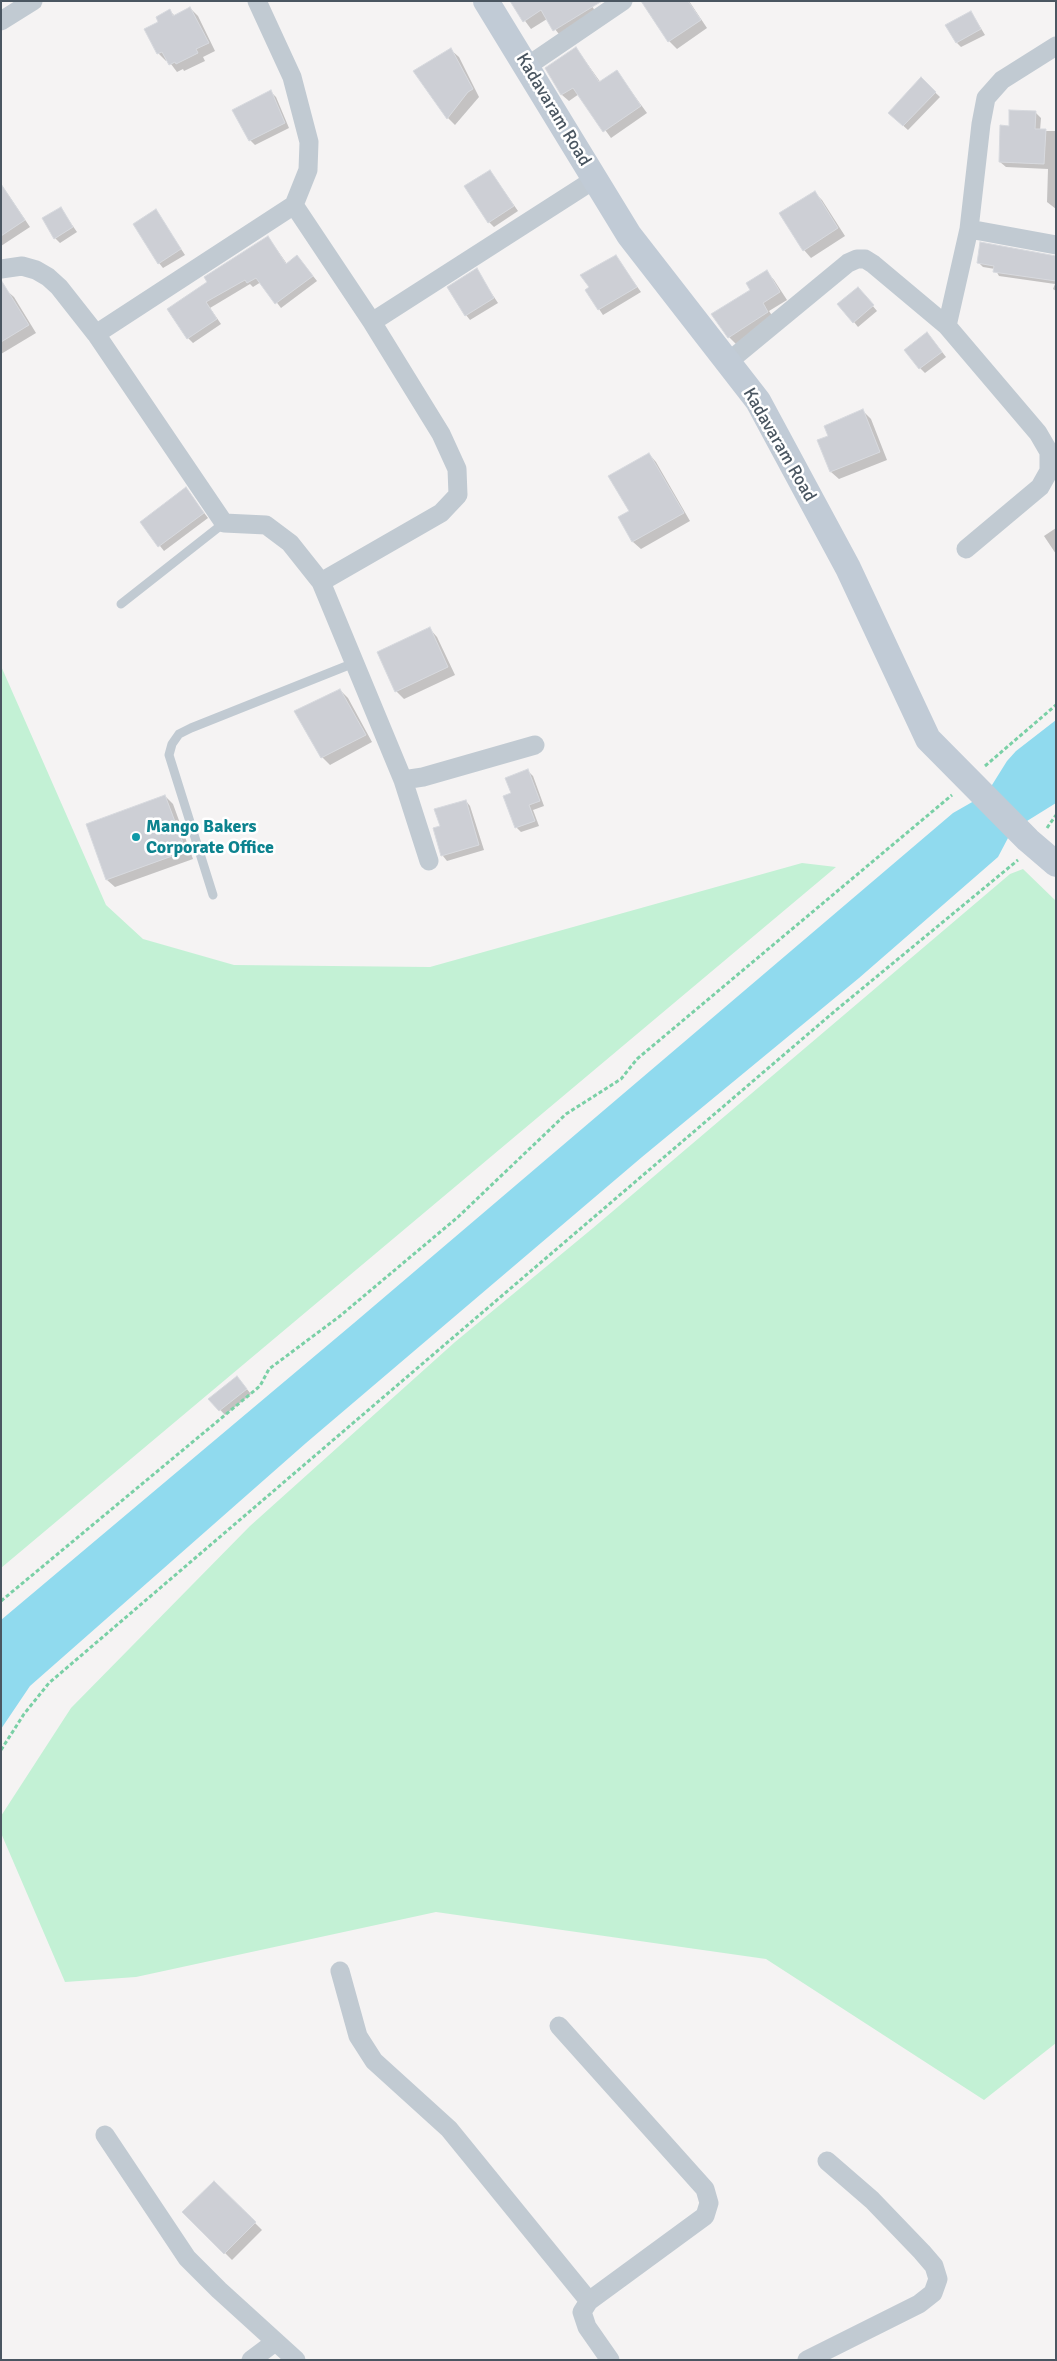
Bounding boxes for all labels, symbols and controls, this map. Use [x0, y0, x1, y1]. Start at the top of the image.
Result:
street label: Kadavaram Road [511, 50, 595, 170]
street label: Kadavaram Road [738, 384, 820, 506]
place label: Mango Bakers Corporate Office [146, 816, 274, 859]
marker: Mango Bakers Corporate Office [130, 831, 142, 843]

